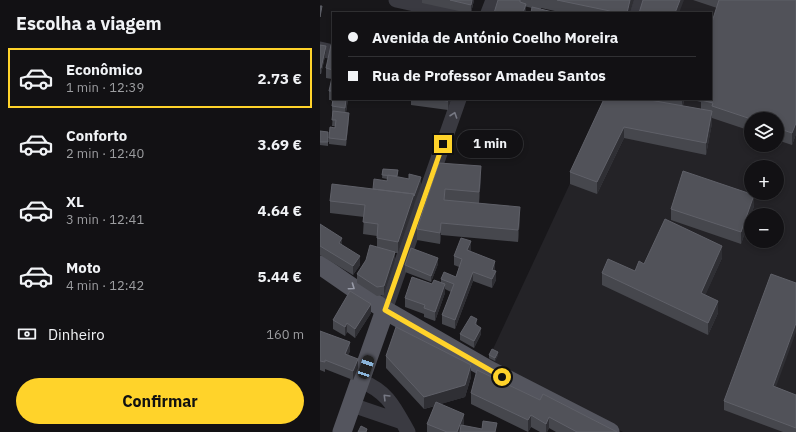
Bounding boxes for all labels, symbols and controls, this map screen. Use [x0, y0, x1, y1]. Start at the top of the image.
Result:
text: Escolha a viagem [16, 12, 162, 35]
text: Avenida de António Coelho Moreira [372, 28, 618, 47]
icon: car [18, 60, 54, 96]
text: Econômico [66, 60, 142, 79]
text: Rua de Professor Amadeu Santos [372, 66, 606, 85]
text: 2.73 € [257, 69, 302, 88]
text: 1 min · 12:39 [66, 79, 144, 96]
one-way arrow [449, 112, 457, 119]
map controls [744, 112, 784, 248]
button: layers [744, 112, 784, 152]
icon: car [18, 126, 54, 162]
text: Conforto [66, 126, 127, 145]
callout: 1 min [457, 130, 523, 158]
text: 3.69 € [257, 135, 302, 154]
route end [434, 135, 452, 153]
text: 1 min [473, 135, 507, 152]
text: 2 min · 12:40 [66, 145, 144, 162]
button: + [744, 160, 784, 200]
icon: car [18, 192, 54, 228]
text: XL [66, 192, 84, 211]
text: 4.64 € [257, 201, 302, 220]
button: − [744, 208, 784, 248]
text: 3 min · 12:41 [66, 211, 144, 228]
icon: car [18, 258, 54, 294]
text: Moto [66, 258, 101, 277]
text: 5.44 € [257, 267, 302, 286]
text: 4 min · 12:42 [66, 277, 144, 294]
one-way arrow [348, 282, 355, 290]
icon: cash [16, 323, 38, 345]
text: Dinheiro [48, 325, 105, 344]
text: 160 m [266, 326, 304, 343]
car [356, 354, 376, 380]
route start [493, 368, 511, 386]
button: Confirmar [16, 378, 304, 424]
one-way arrow [383, 394, 390, 402]

